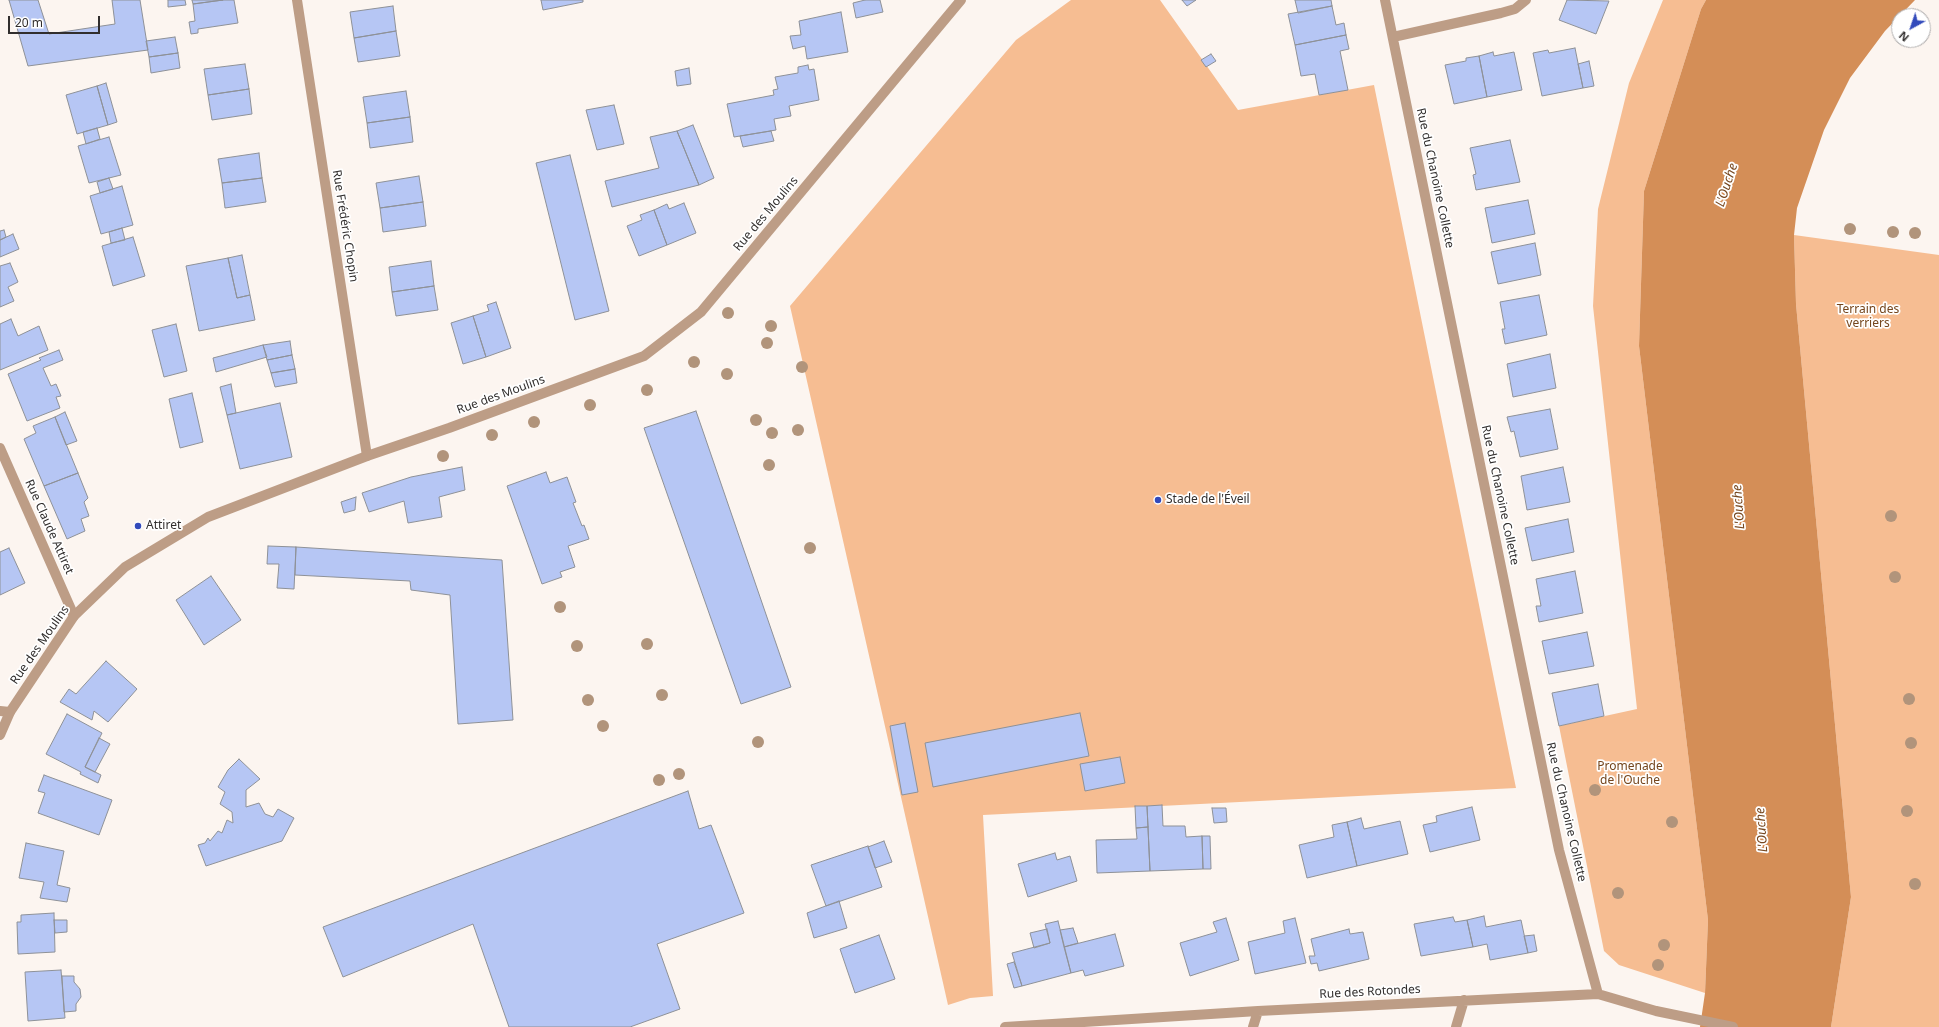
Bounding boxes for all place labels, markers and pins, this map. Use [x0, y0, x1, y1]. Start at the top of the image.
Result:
place label: Stade de l'Éveil [1166, 493, 1250, 507]
marker: Stade de l'Éveil [1153, 495, 1163, 505]
place label: Attiret [146, 519, 181, 533]
marker: Attiret [133, 521, 143, 531]

